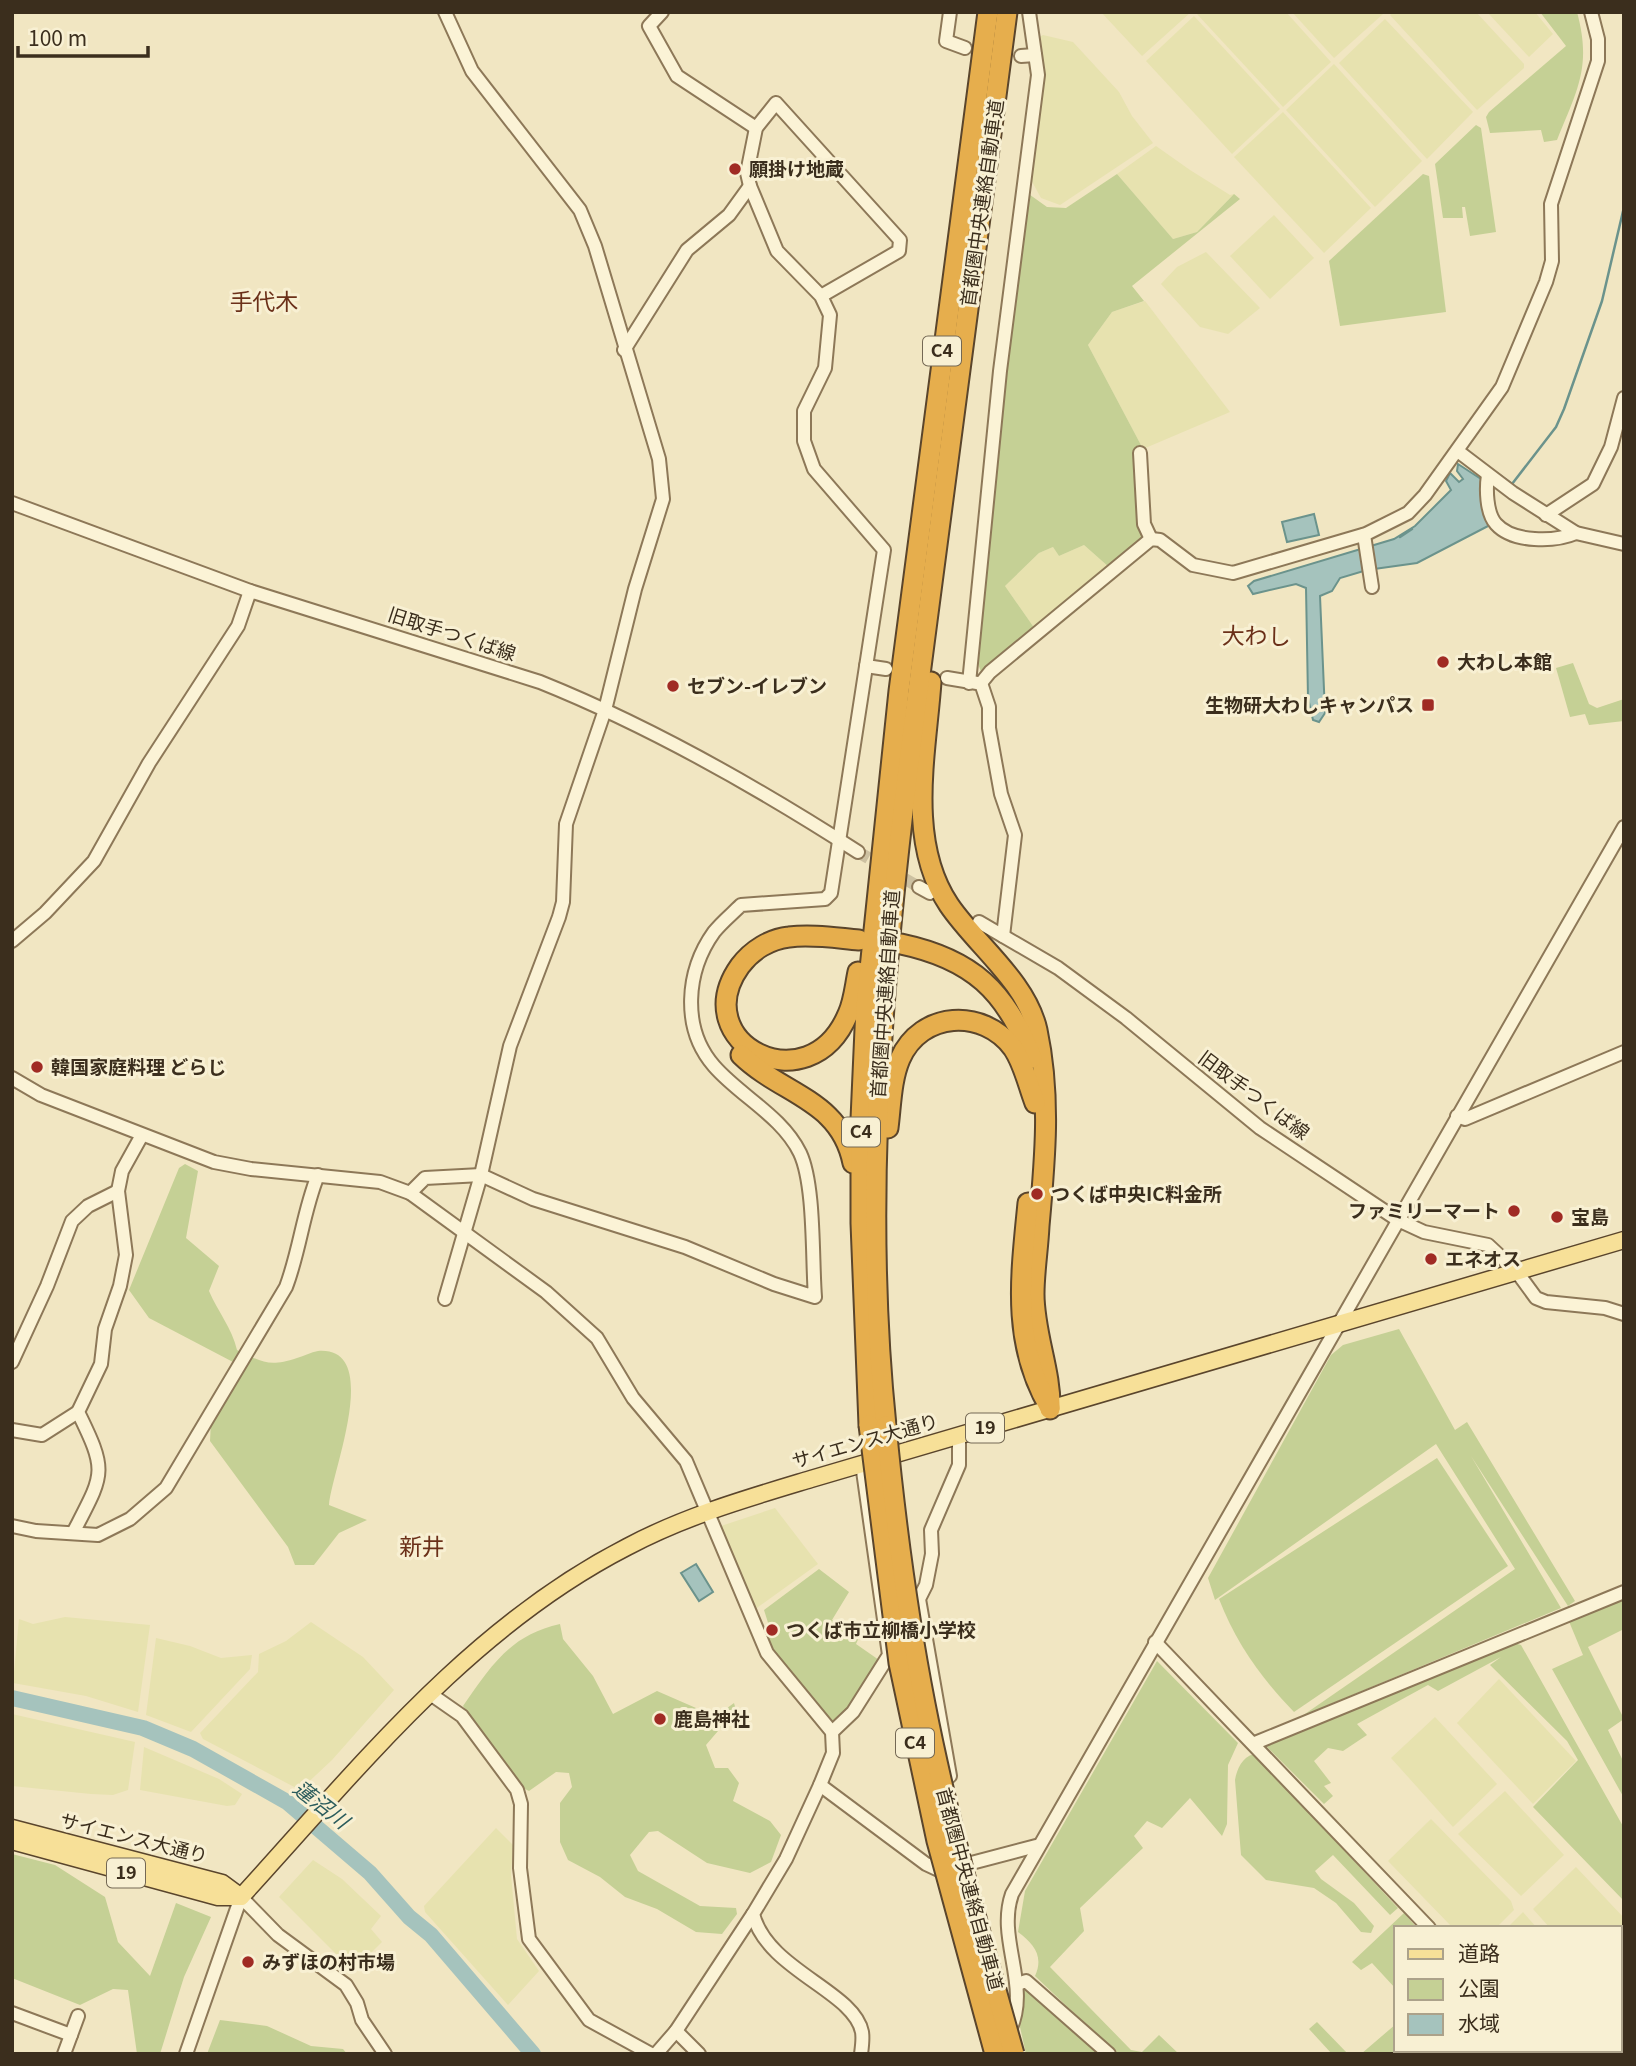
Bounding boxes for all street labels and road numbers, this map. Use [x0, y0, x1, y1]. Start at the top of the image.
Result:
street label: 首都圏中央連絡自動車道 [953, 97, 1008, 308]
road number: C4 [923, 337, 961, 366]
street label: 旧取手つくば線 [385, 599, 520, 666]
street label: 首都圏中央連絡自動車道 [863, 889, 904, 1099]
street label: 旧取手つくば線 [1194, 1043, 1316, 1145]
road number: C4 [842, 1118, 880, 1147]
street label: サイエンス大通り [788, 1406, 941, 1473]
road number: 19 [966, 1414, 1004, 1442]
road number: C4 [896, 1728, 934, 1758]
street label: 首都圏中央連絡自動車道 [931, 1784, 1012, 1993]
street label: サイエンス大通り [58, 1805, 211, 1868]
road number: 19 [107, 1858, 145, 1887]

